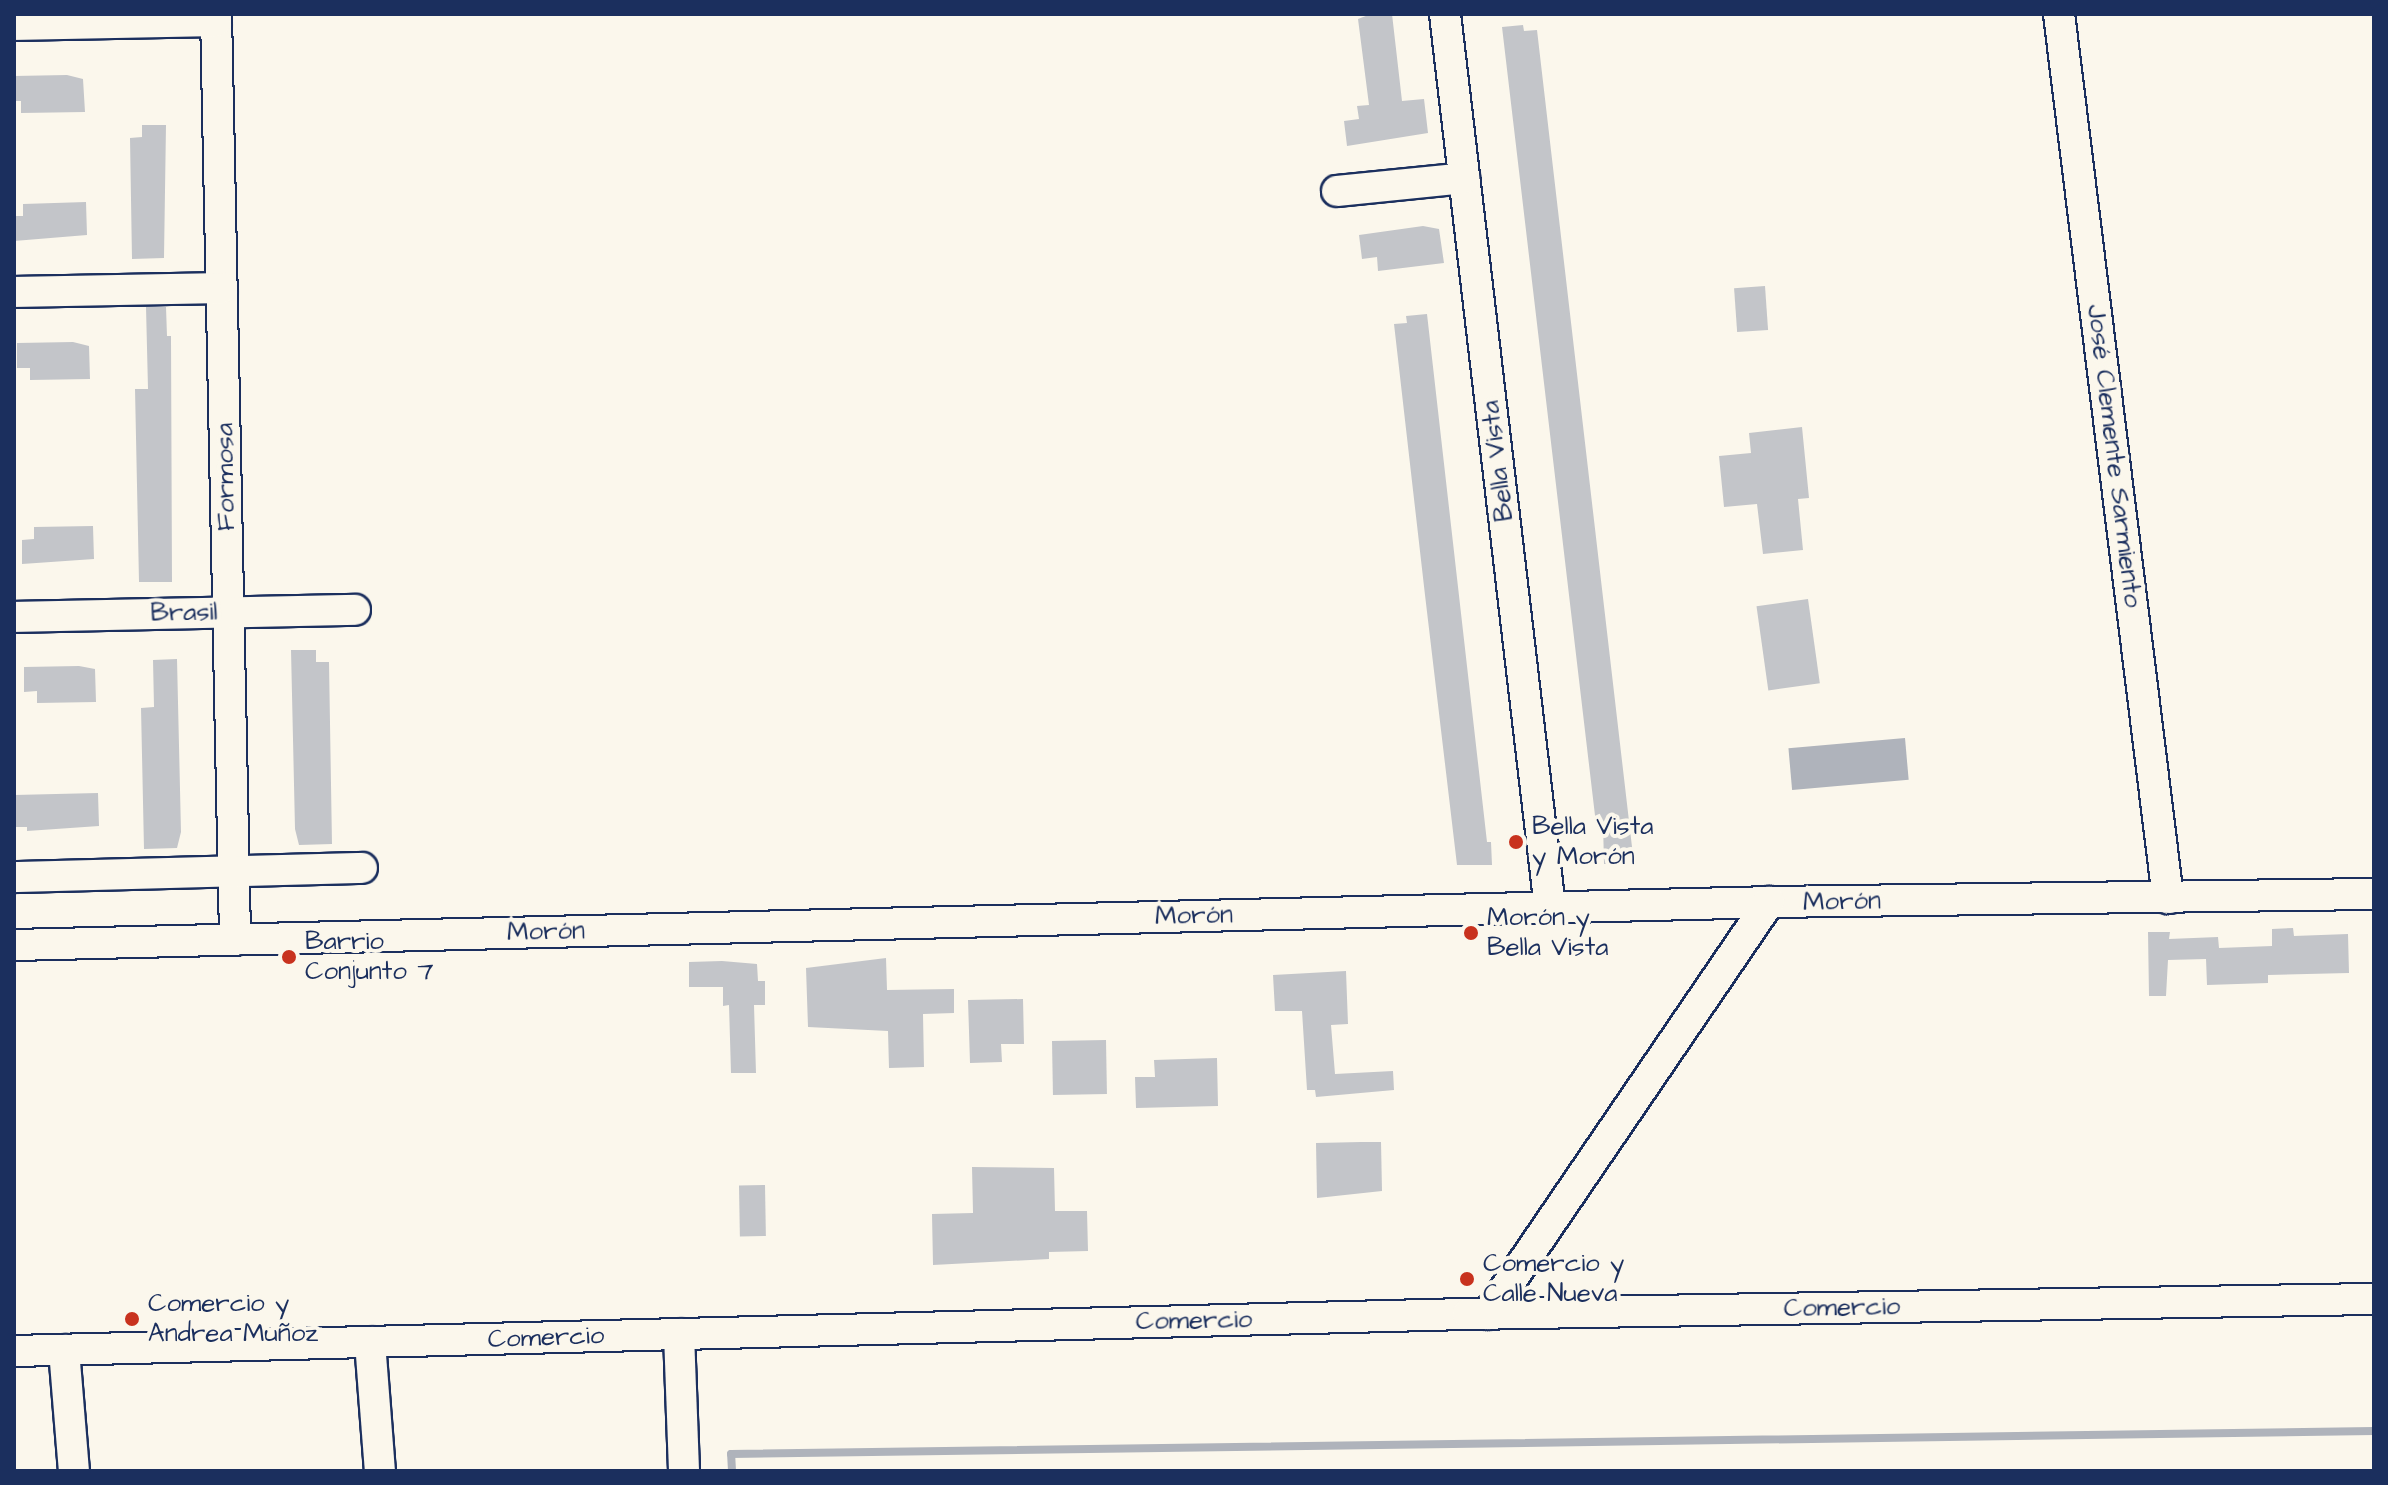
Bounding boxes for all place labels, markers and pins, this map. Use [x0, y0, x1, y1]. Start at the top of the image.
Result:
place label: Bella Vista y Morón [1532, 811, 1653, 872]
marker: Bella Vista y Morón [1507, 833, 1525, 851]
place label: Morón y Bella Vista [1487, 902, 1608, 964]
marker: Morón y Bella Vista [1462, 924, 1480, 942]
place label: Barrio Conjunto 7 [305, 926, 433, 988]
marker: Barrio Conjunto 7 [280, 948, 298, 966]
place label: Comercio y Calle Nueva [1483, 1248, 1624, 1310]
marker: Comercio y Calle Nueva [1458, 1270, 1476, 1288]
place label: Comercio y Andrea Muñoz [148, 1288, 318, 1350]
marker: Comercio y Andrea Muñoz [123, 1310, 141, 1328]

